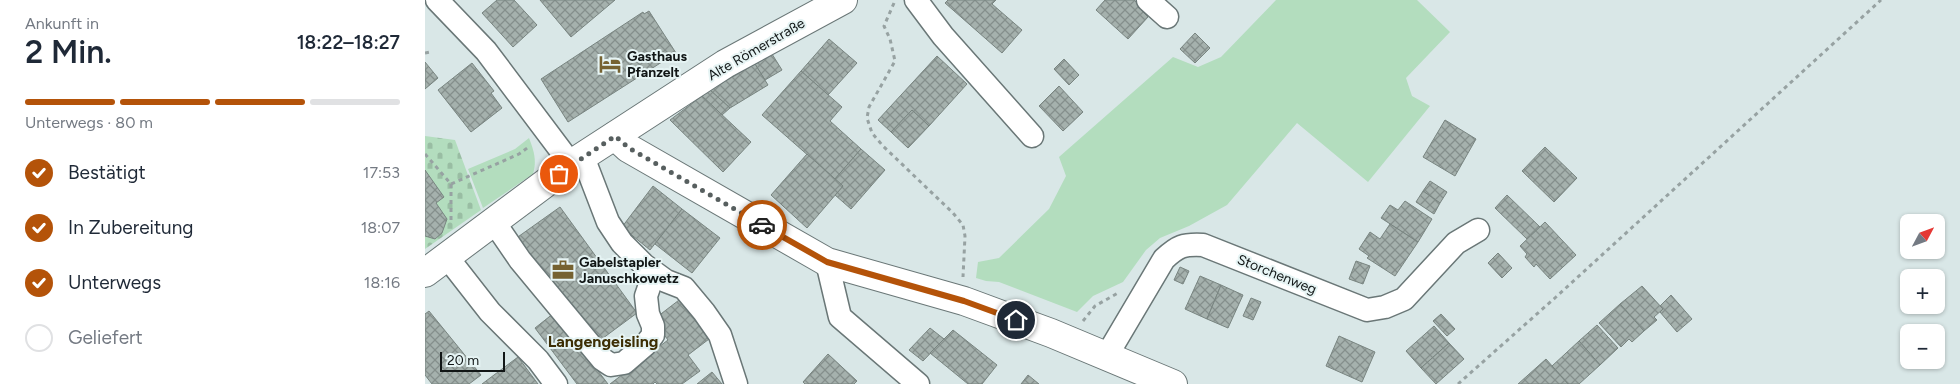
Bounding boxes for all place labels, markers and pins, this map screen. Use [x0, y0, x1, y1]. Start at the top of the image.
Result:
place label: Gasthaus Pfanzelt [627, 48, 687, 81]
hotel icon: Gasthaus Pfanzelt [597, 51, 623, 77]
pin [538, 153, 580, 195]
place label: Gabelstapler Januschkowetz [579, 254, 679, 287]
office icon: Gabelstapler Januschkowetz [550, 257, 576, 283]
pin [995, 299, 1037, 341]

